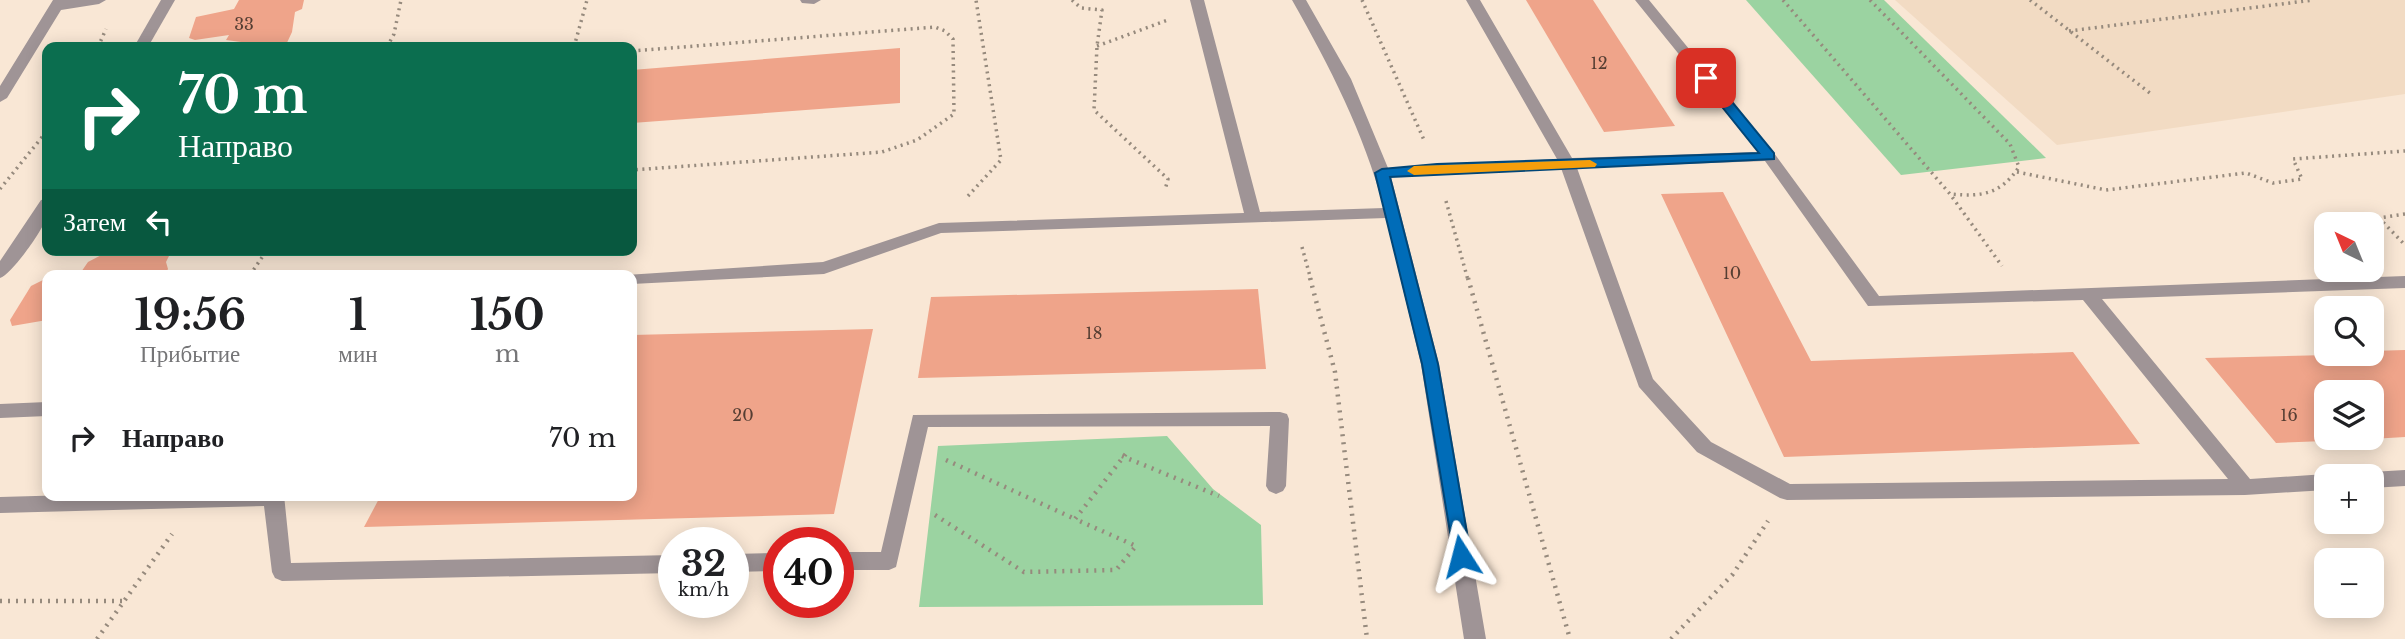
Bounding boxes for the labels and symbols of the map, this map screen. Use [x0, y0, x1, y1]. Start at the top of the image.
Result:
house number: 33 [234, 14, 254, 34]
pin [1676, 48, 1736, 108]
house number: 12 [1591, 53, 1608, 73]
north arrow [2314, 212, 2384, 282]
house number: 10 [1723, 263, 1741, 283]
house number: 18 [1086, 323, 1102, 343]
house number: 20 [732, 405, 754, 425]
house number: 16 [2280, 405, 2298, 425]
position arrow [1424, 519, 1498, 593]
speed limit sign: 40 [763, 527, 854, 618]

